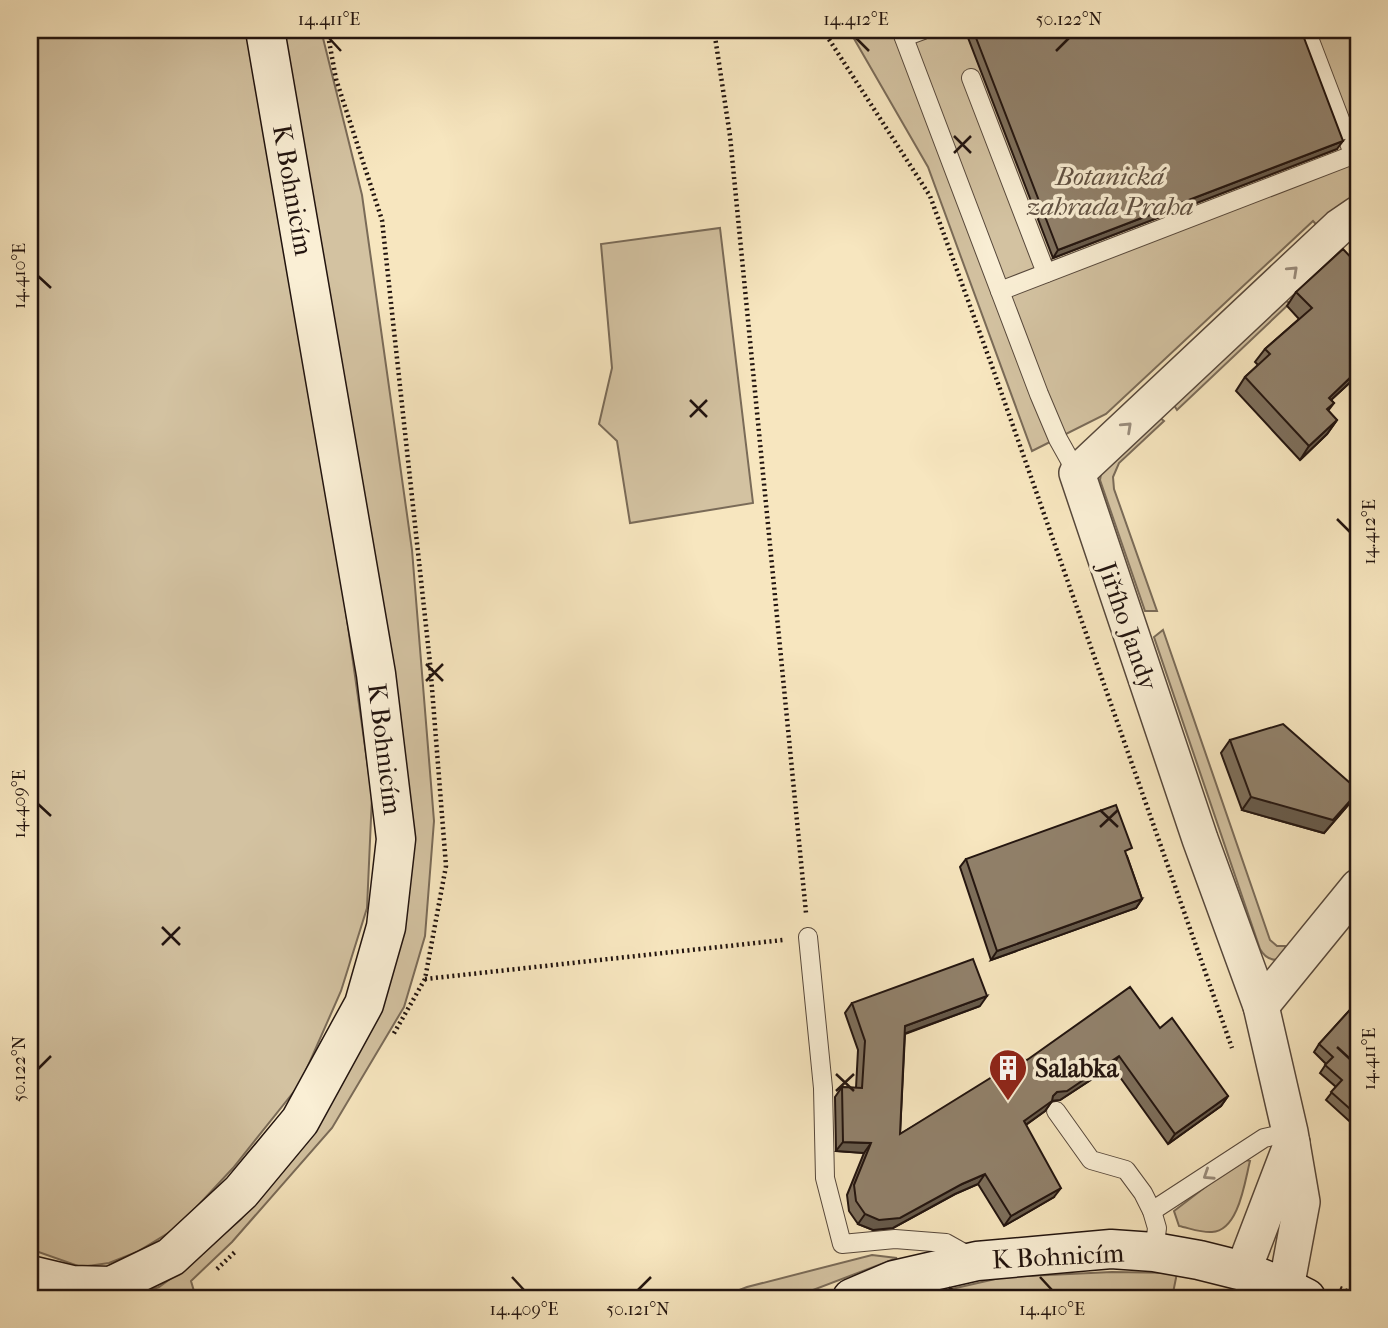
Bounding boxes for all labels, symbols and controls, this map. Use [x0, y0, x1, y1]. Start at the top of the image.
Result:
text: 14.411°E [298, 9, 360, 30]
text: 14.412°E [823, 9, 889, 30]
text: 50.122°N [1036, 9, 1102, 30]
street label: K Bohnicím [266, 122, 319, 258]
park label: Botanická zahrada Praha [1026, 161, 1194, 222]
text: 14.410°E [9, 243, 30, 309]
one-way arrow [1285, 267, 1298, 279]
one-way arrow [1119, 422, 1132, 435]
text: 14.412°E [1359, 499, 1380, 565]
street label: Jiřího Jandy [1091, 556, 1164, 695]
street label: K Bohnicím [361, 682, 408, 817]
text: 14.409°E [9, 769, 30, 839]
text: 14.411°E [1359, 1028, 1380, 1090]
text: 50.122°N [9, 1036, 30, 1102]
building icon: Salabka [987, 1047, 1029, 1102]
place label: Salabka [1035, 1053, 1119, 1084]
one-way arrow [1203, 1166, 1216, 1179]
street label: K Bohnicím [991, 1238, 1125, 1275]
text: 14.409°E [489, 1299, 559, 1320]
text: 50.121°N [606, 1299, 670, 1320]
text: 14.410°E [1019, 1299, 1085, 1320]

